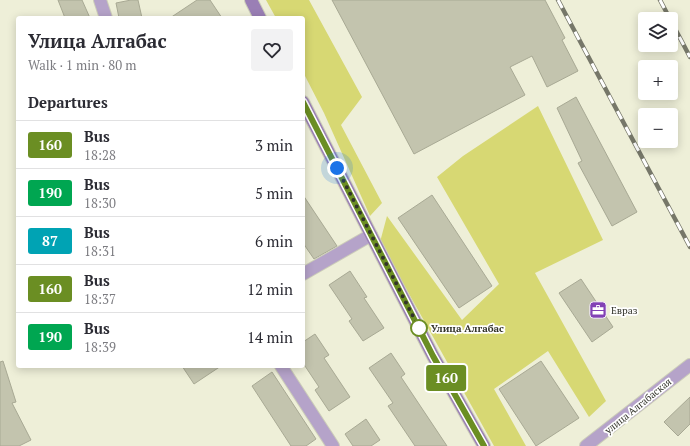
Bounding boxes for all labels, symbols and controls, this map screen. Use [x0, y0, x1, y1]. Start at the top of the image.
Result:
map controls [638, 12, 678, 148]
button: layers [638, 12, 678, 52]
text: Улица Алгабас [28, 28, 167, 53]
button: heart [251, 29, 293, 71]
text: Walk · 1 min · 80 m [28, 56, 137, 74]
button: + [638, 60, 678, 100]
text: Departures [28, 92, 108, 112]
button: − [638, 108, 678, 148]
text: Bus [84, 126, 110, 146]
text: 160 [38, 135, 62, 154]
text: 3 min [255, 135, 293, 155]
text: 18:28 [84, 146, 116, 164]
your location [327, 158, 347, 178]
text: Bus [84, 174, 110, 194]
text: 190 [38, 183, 62, 202]
text: 5 min [255, 183, 293, 203]
text: 18:30 [84, 194, 116, 212]
text: Bus [84, 222, 110, 242]
text: 87 [42, 231, 58, 250]
text: 6 min [255, 231, 293, 251]
text: 18:31 [84, 242, 116, 260]
text: Bus [84, 270, 110, 290]
text: 160 [38, 279, 62, 298]
text: 12 min [247, 279, 293, 299]
text: 18:37 [84, 290, 116, 308]
office icon: Евраз [588, 300, 608, 320]
place label: Евраз [611, 304, 638, 317]
text: Bus [84, 318, 110, 338]
marker: Улица Алгабас [410, 319, 428, 337]
place label: Улица Алгабас [431, 322, 504, 335]
text: 190 [38, 327, 62, 346]
text: 14 min [247, 327, 293, 347]
text: 18:39 [84, 338, 116, 356]
line badge: 160 [423, 365, 469, 391]
text: 160 [434, 368, 458, 387]
street label: улица Алгабаская [601, 375, 674, 438]

